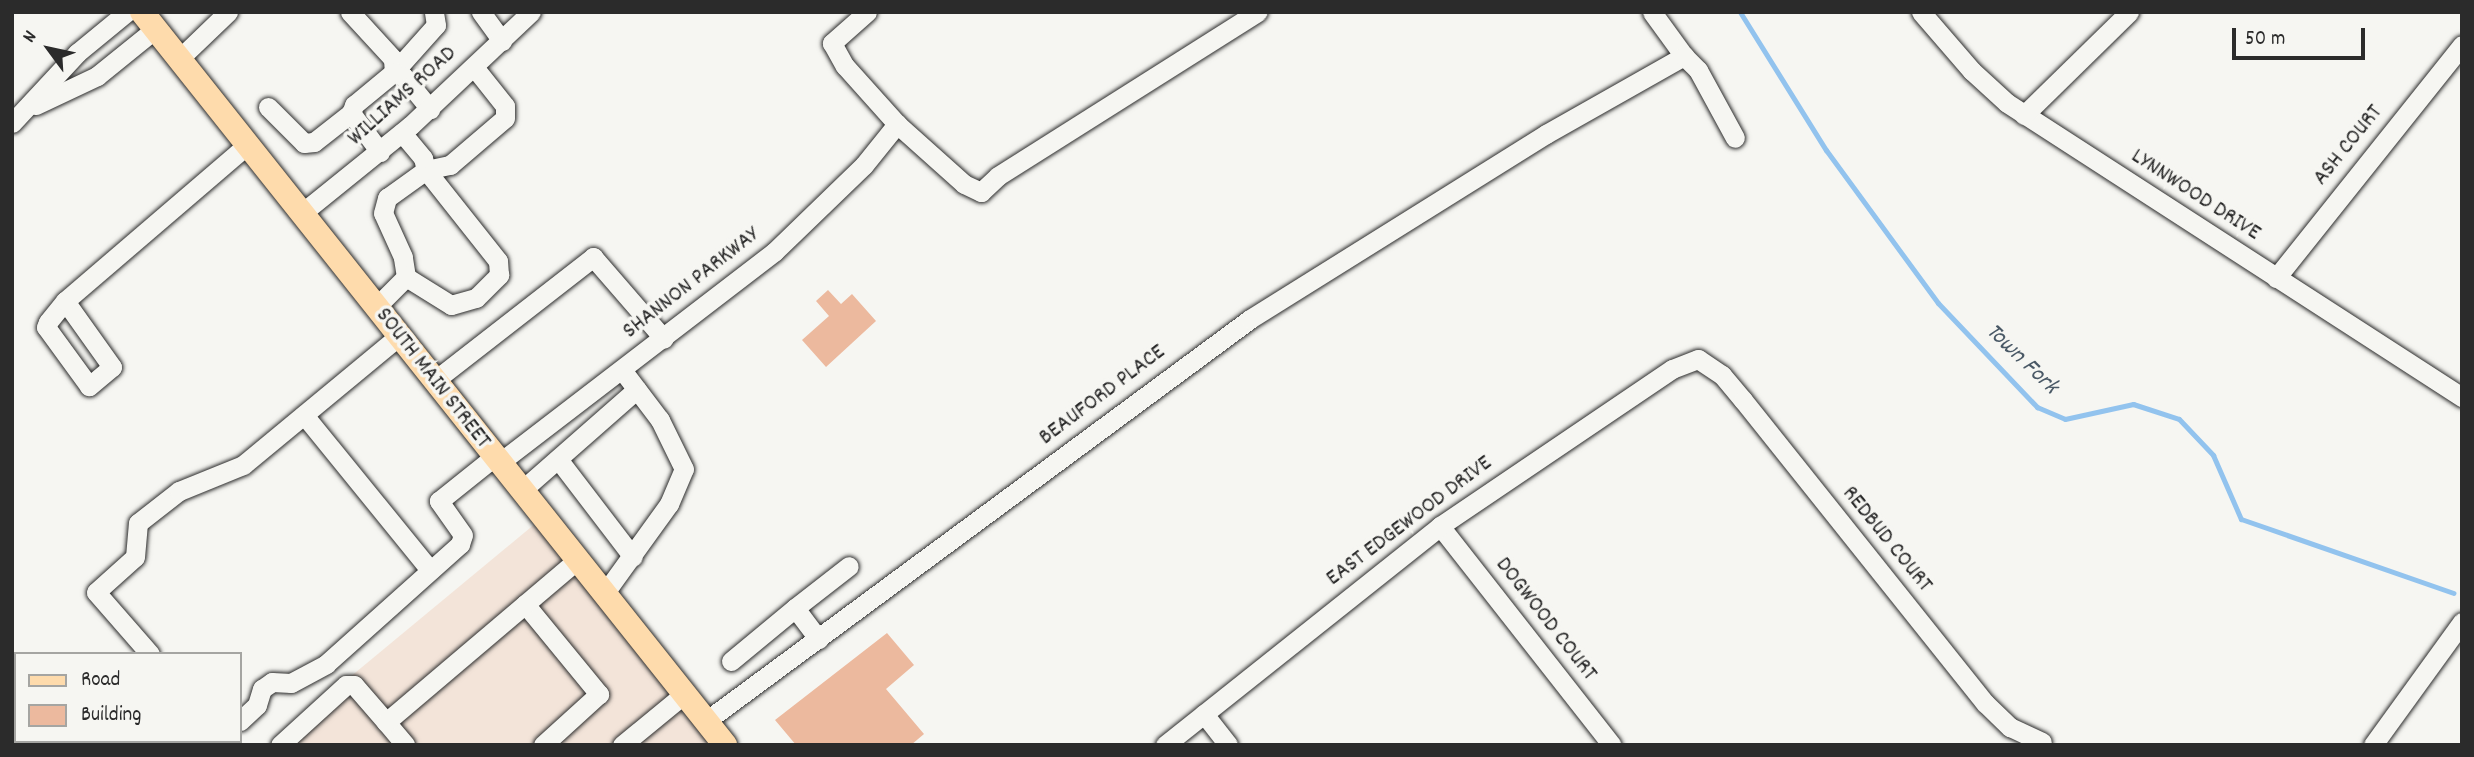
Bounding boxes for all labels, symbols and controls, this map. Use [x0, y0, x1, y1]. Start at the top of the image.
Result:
north arrow [14, 14, 84, 84]
scale bar [2236, 14, 2369, 58]
text: 50 m [2245, 25, 2285, 55]
text: N [17, 26, 45, 49]
street label: WILLIAMS ROAD [343, 41, 463, 153]
street label: ASH COURT [2308, 100, 2390, 192]
street label: LYNNWOOD DRIVE [2125, 144, 2265, 248]
street label: SHANNON PARKWAY [618, 222, 766, 346]
street label: SOUTH MAIN STREET [368, 303, 496, 455]
water label: Town Fork [1979, 318, 2063, 402]
street label: BEAUFORD PLACE [1034, 340, 1172, 452]
street label: EAST EDGEWOOD DRIVE [1322, 451, 1498, 593]
street label: REDBUD COURT [1835, 481, 1937, 599]
street label: DOGWOOD COURT [1488, 553, 1602, 687]
legend [14, 652, 242, 743]
text: Road [81, 666, 120, 696]
text: Building [81, 701, 141, 731]

